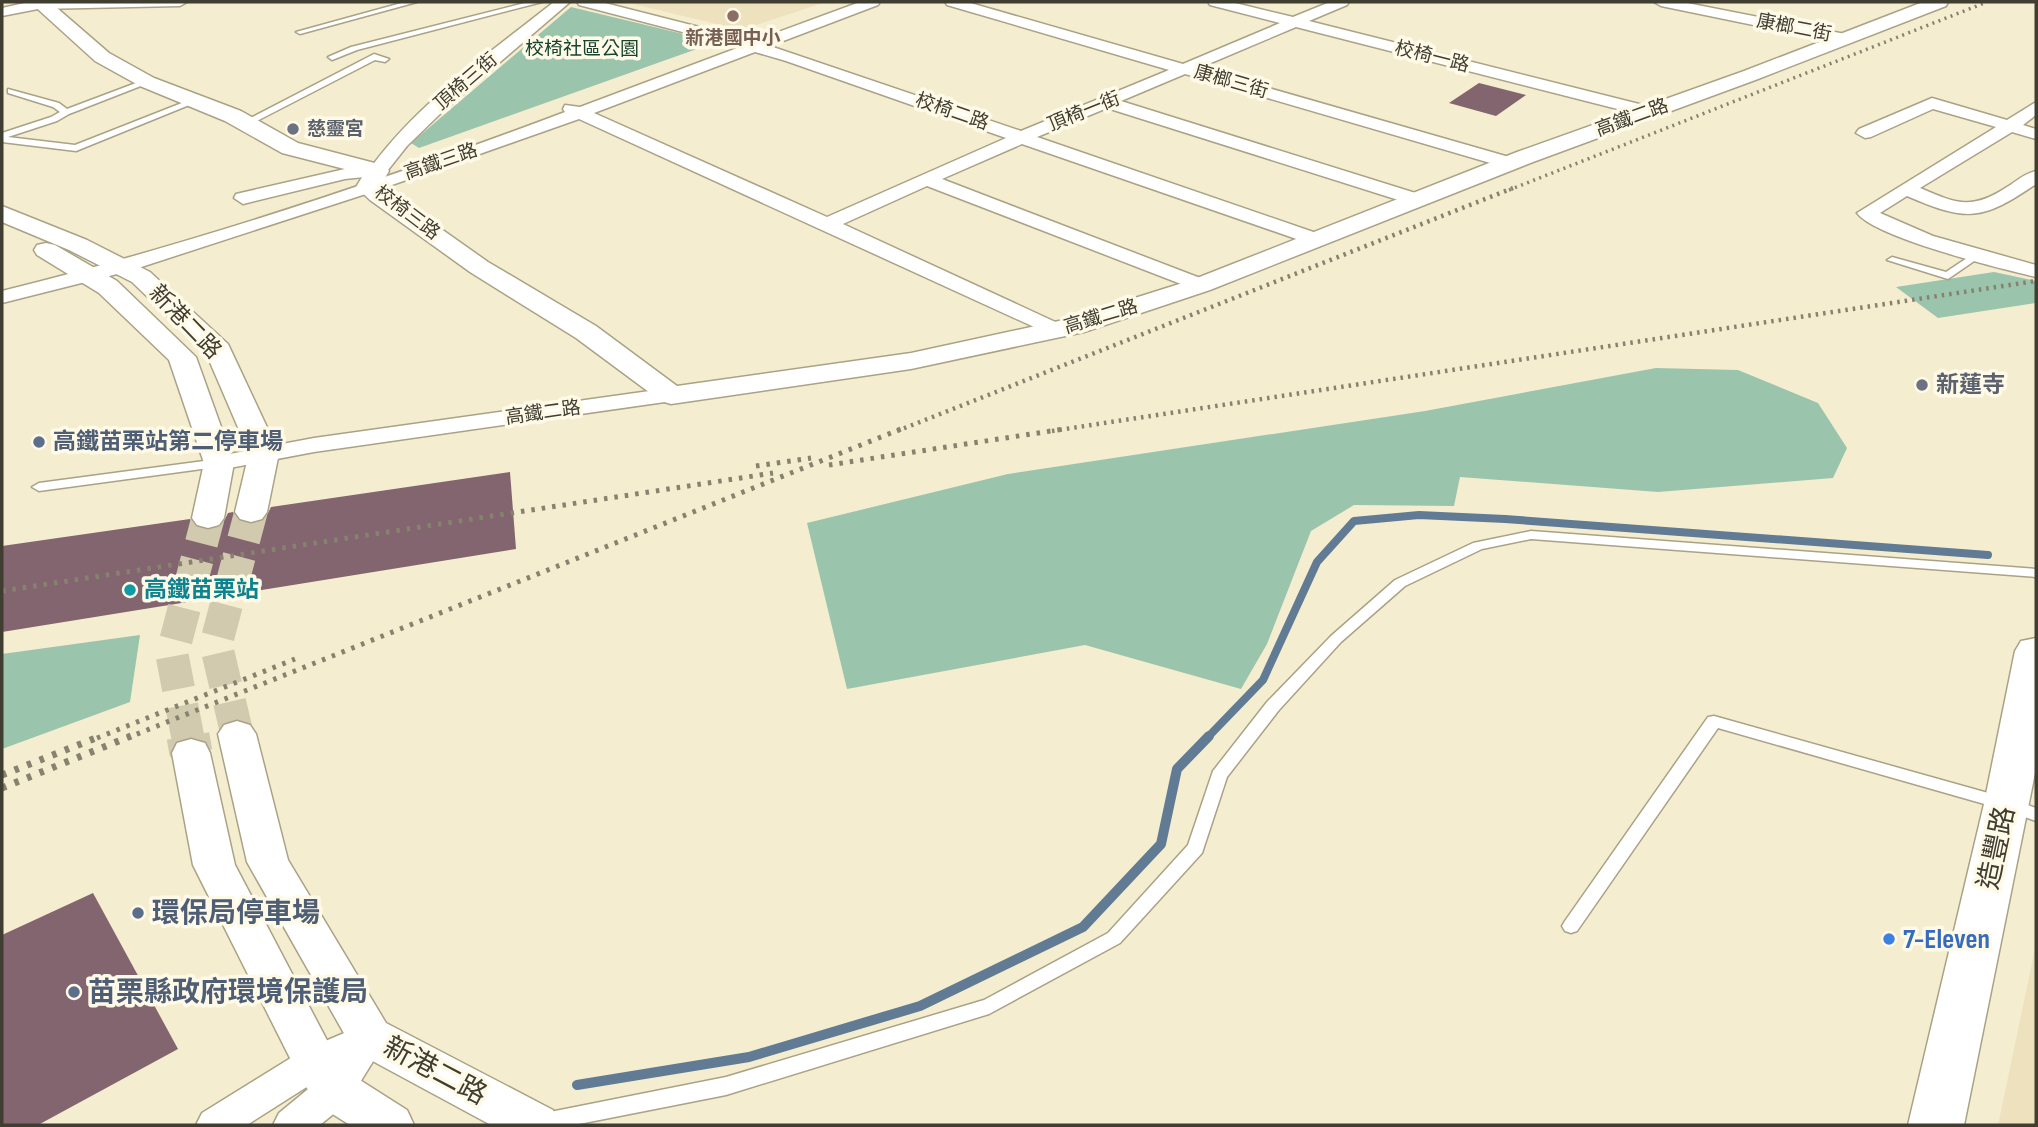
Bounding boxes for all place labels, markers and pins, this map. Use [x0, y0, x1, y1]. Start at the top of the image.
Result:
marker: 新港國中小 [725, 8, 741, 24]
place label: 新港國中小 [685, 27, 781, 50]
place label: 慈靈宮 [307, 118, 364, 141]
marker: 慈靈宮 [285, 121, 301, 137]
place label: 新蓮寺 [1936, 371, 2005, 399]
marker: 新蓮寺 [1914, 377, 1930, 393]
place label: 高鐵苗栗站第二停車場 [53, 428, 283, 456]
marker: 高鐵苗栗站第二停車場 [31, 434, 47, 450]
place label: 高鐵苗栗站 [144, 576, 259, 604]
marker: 高鐵苗栗站 [122, 582, 138, 598]
place label: 環保局停車場 [152, 897, 320, 930]
marker: 環保局停車場 [130, 905, 146, 921]
place label: 7-Eleven [1903, 923, 1990, 956]
marker: 7-Eleven [1881, 931, 1897, 947]
place label: 苗栗縣政府環境保護局 [88, 976, 368, 1009]
marker: 苗栗縣政府環境保護局 [66, 984, 82, 1000]

